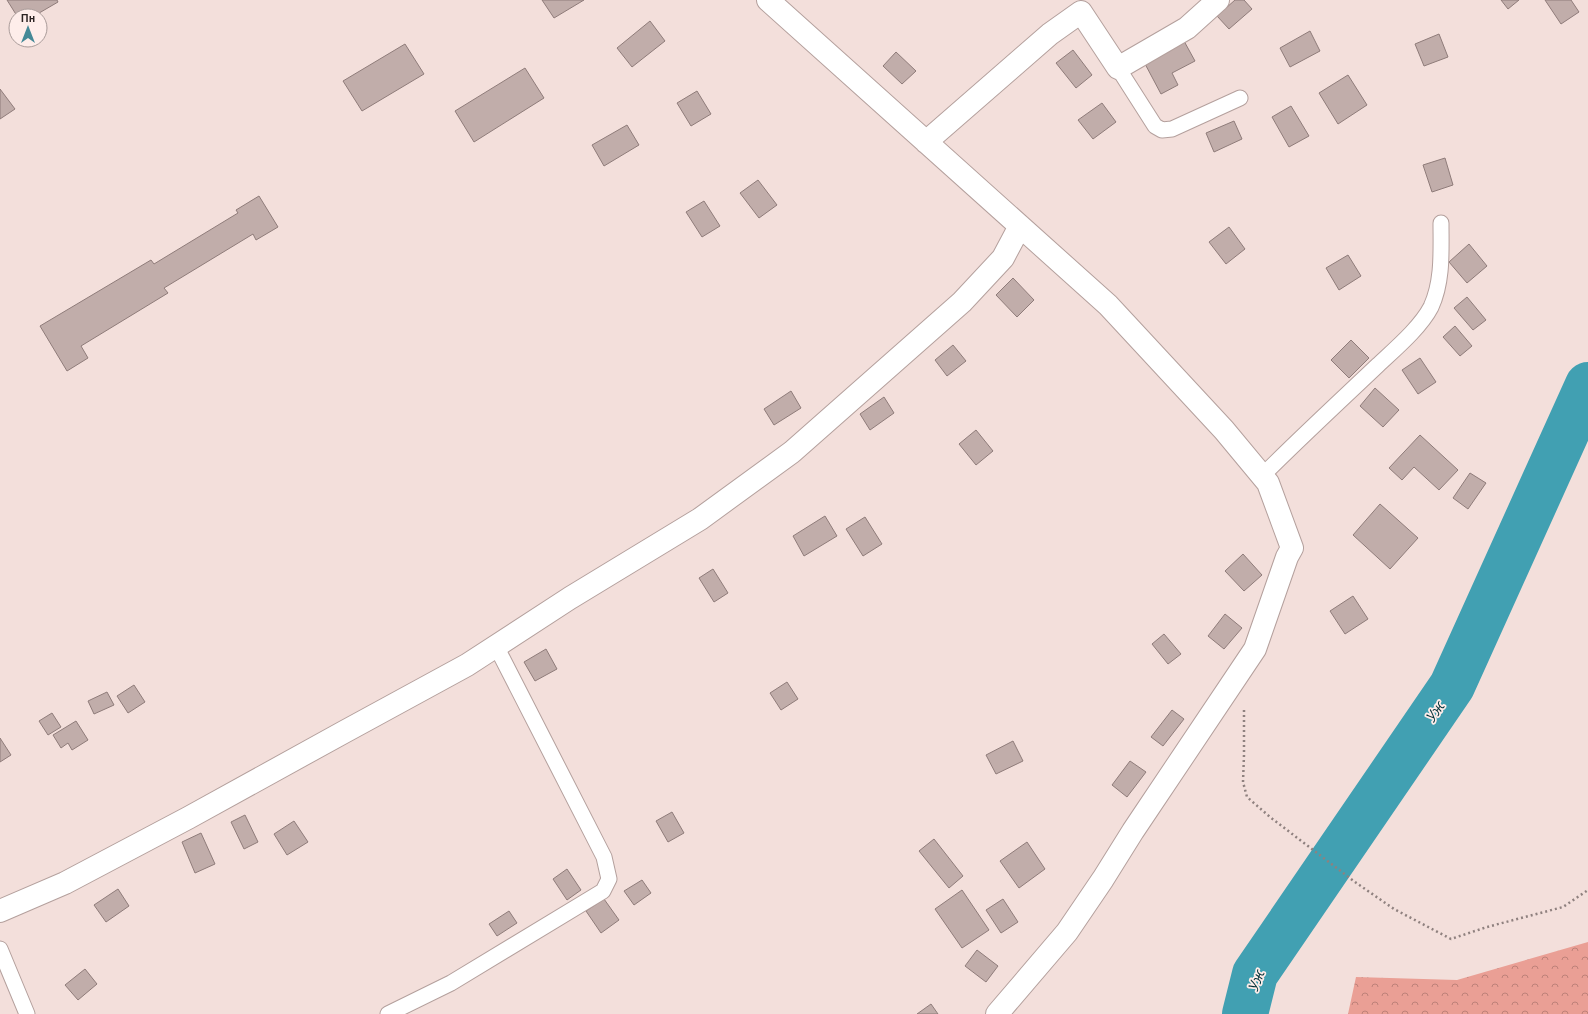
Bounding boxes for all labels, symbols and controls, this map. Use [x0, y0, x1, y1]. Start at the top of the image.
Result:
north arrow [8, 8, 48, 48]
text: Пн [21, 12, 35, 24]
water label: Уж [1422, 697, 1449, 725]
water label: Уж [1244, 966, 1268, 994]

